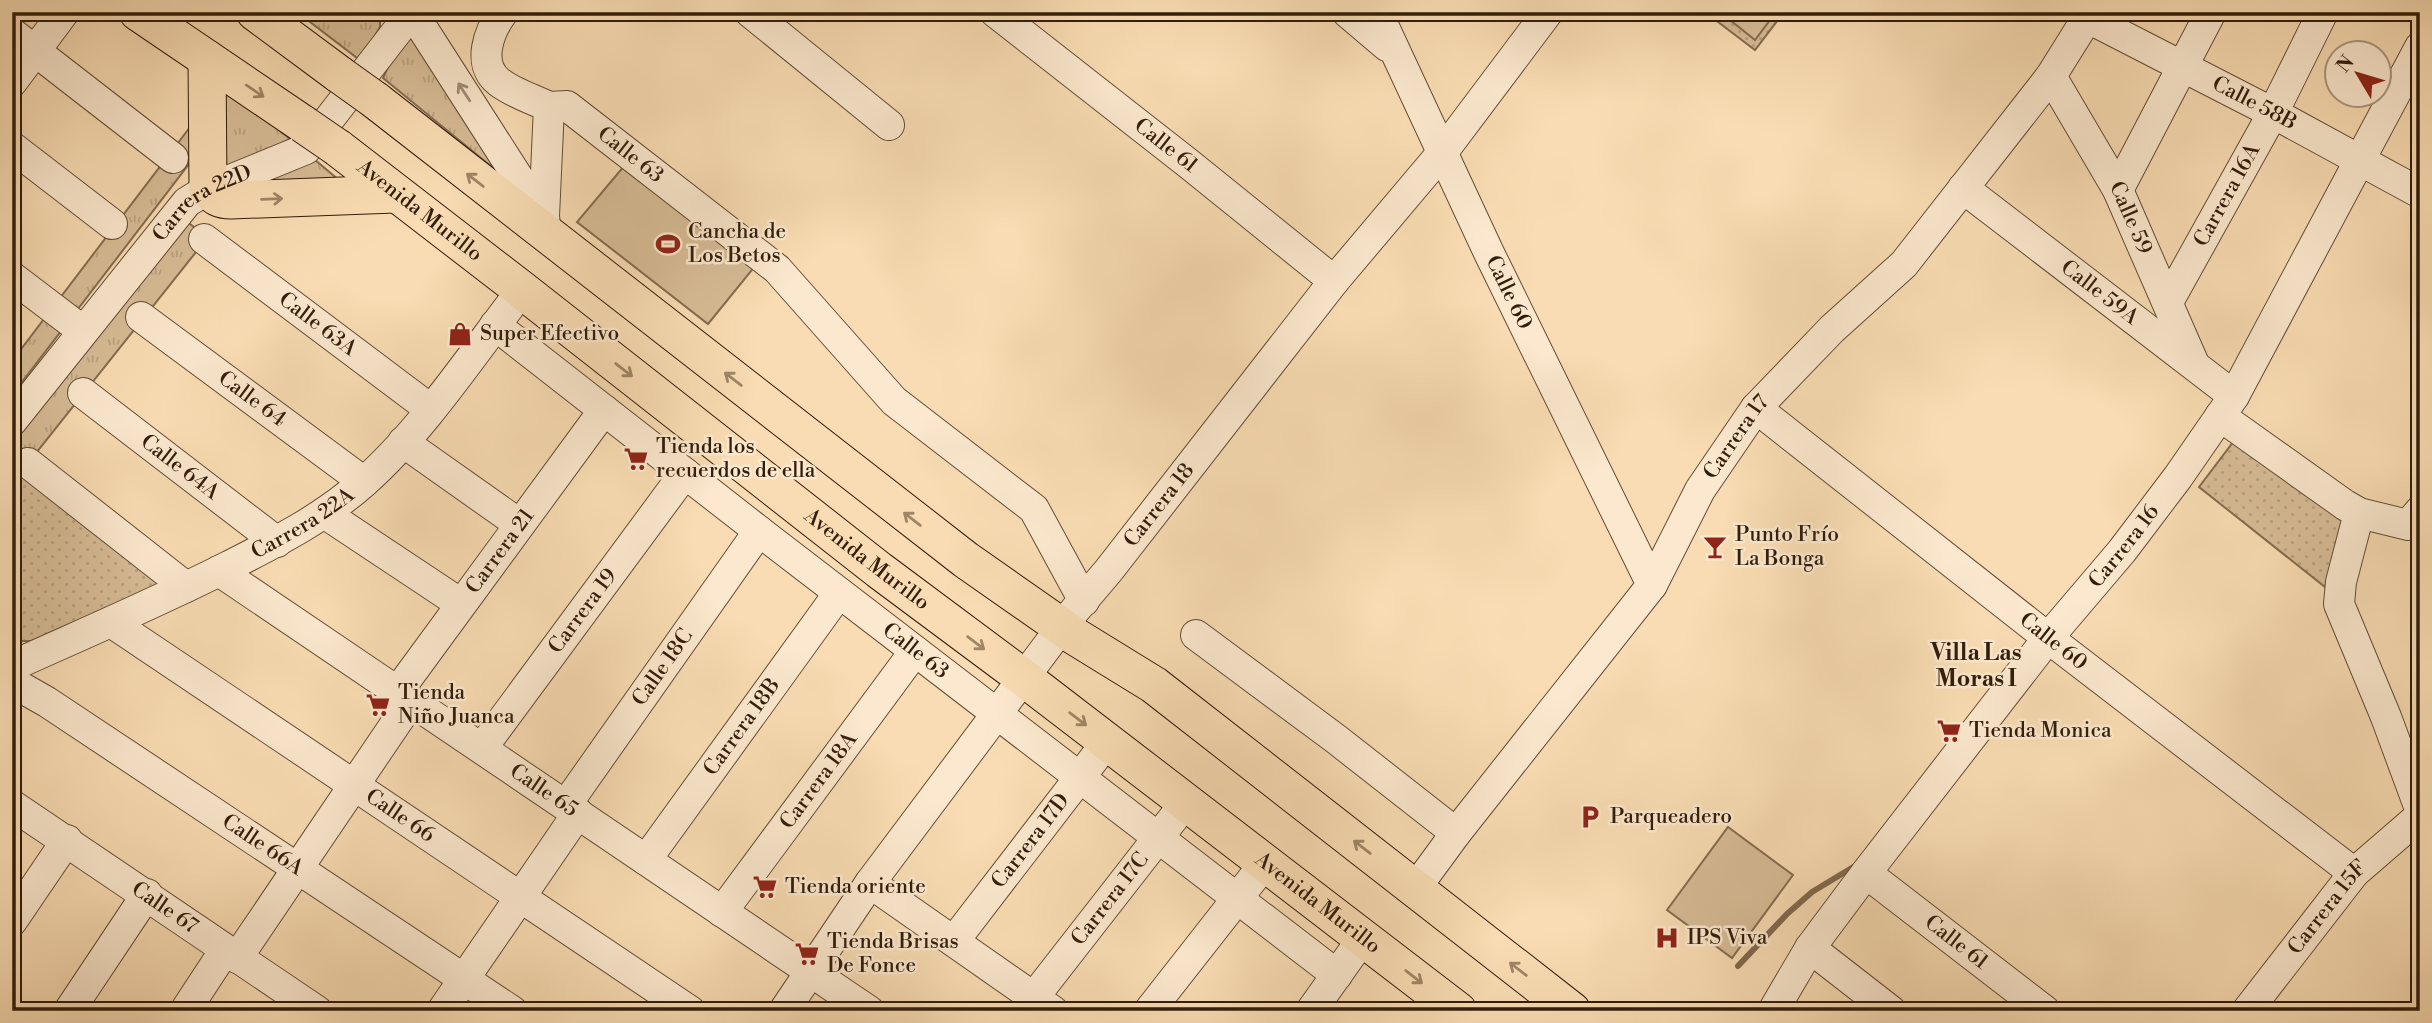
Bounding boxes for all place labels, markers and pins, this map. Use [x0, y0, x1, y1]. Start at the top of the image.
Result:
place label: Cancha de Los Betos [688, 219, 786, 269]
sports icon: Cancha de Los Betos [654, 230, 682, 258]
shop icon: Super Efectivo [446, 320, 474, 348]
place label: Super Efectivo [480, 321, 619, 347]
place label: Tienda los recuerdos de ella [656, 434, 816, 484]
supermarket icon: Tienda los recuerdos de ella [622, 445, 650, 473]
place label: Punto Frío La Bonga [1735, 522, 1839, 572]
bar icon: Punto Frío La Bonga [1701, 533, 1729, 561]
place label: Tienda Niño Juanca [398, 680, 515, 730]
supermarket icon: Tienda Niño Juanca [364, 691, 392, 719]
supermarket icon: Tienda Monica [1935, 717, 1963, 745]
place label: Tienda Monica [1969, 718, 2112, 744]
parking icon: Parqueadero [1576, 803, 1604, 831]
place label: Parqueadero [1610, 804, 1732, 830]
supermarket icon: Tienda oriente [751, 873, 779, 901]
place label: Tienda oriente [785, 874, 926, 900]
hospital icon: IPS Viva [1653, 924, 1681, 952]
place label: IPS Viva [1687, 925, 1768, 951]
place label: Tienda Brisas De Fonce [827, 929, 959, 979]
supermarket icon: Tienda Brisas De Fonce [793, 940, 821, 968]

